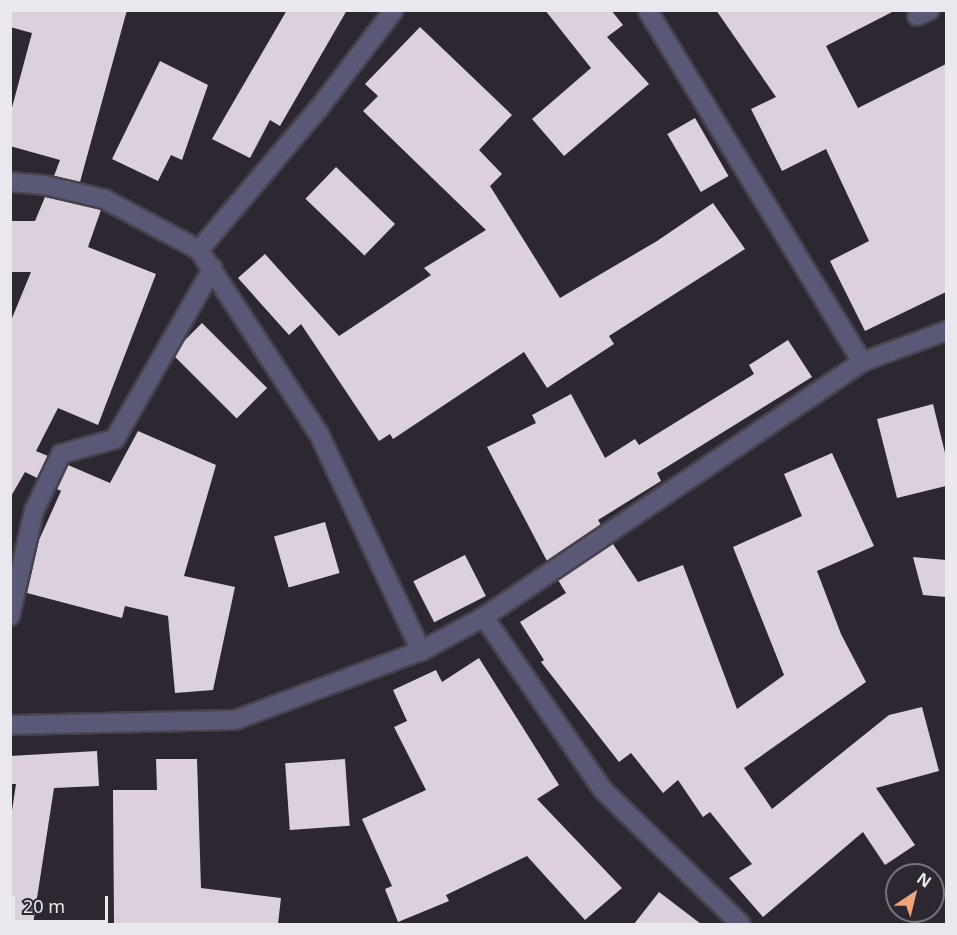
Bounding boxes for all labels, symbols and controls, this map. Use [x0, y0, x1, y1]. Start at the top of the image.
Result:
north arrow [885, 863, 945, 923]
text: N [913, 867, 936, 893]
scale bar [15, 884, 111, 922]
text: 20 m [23, 894, 65, 918]

